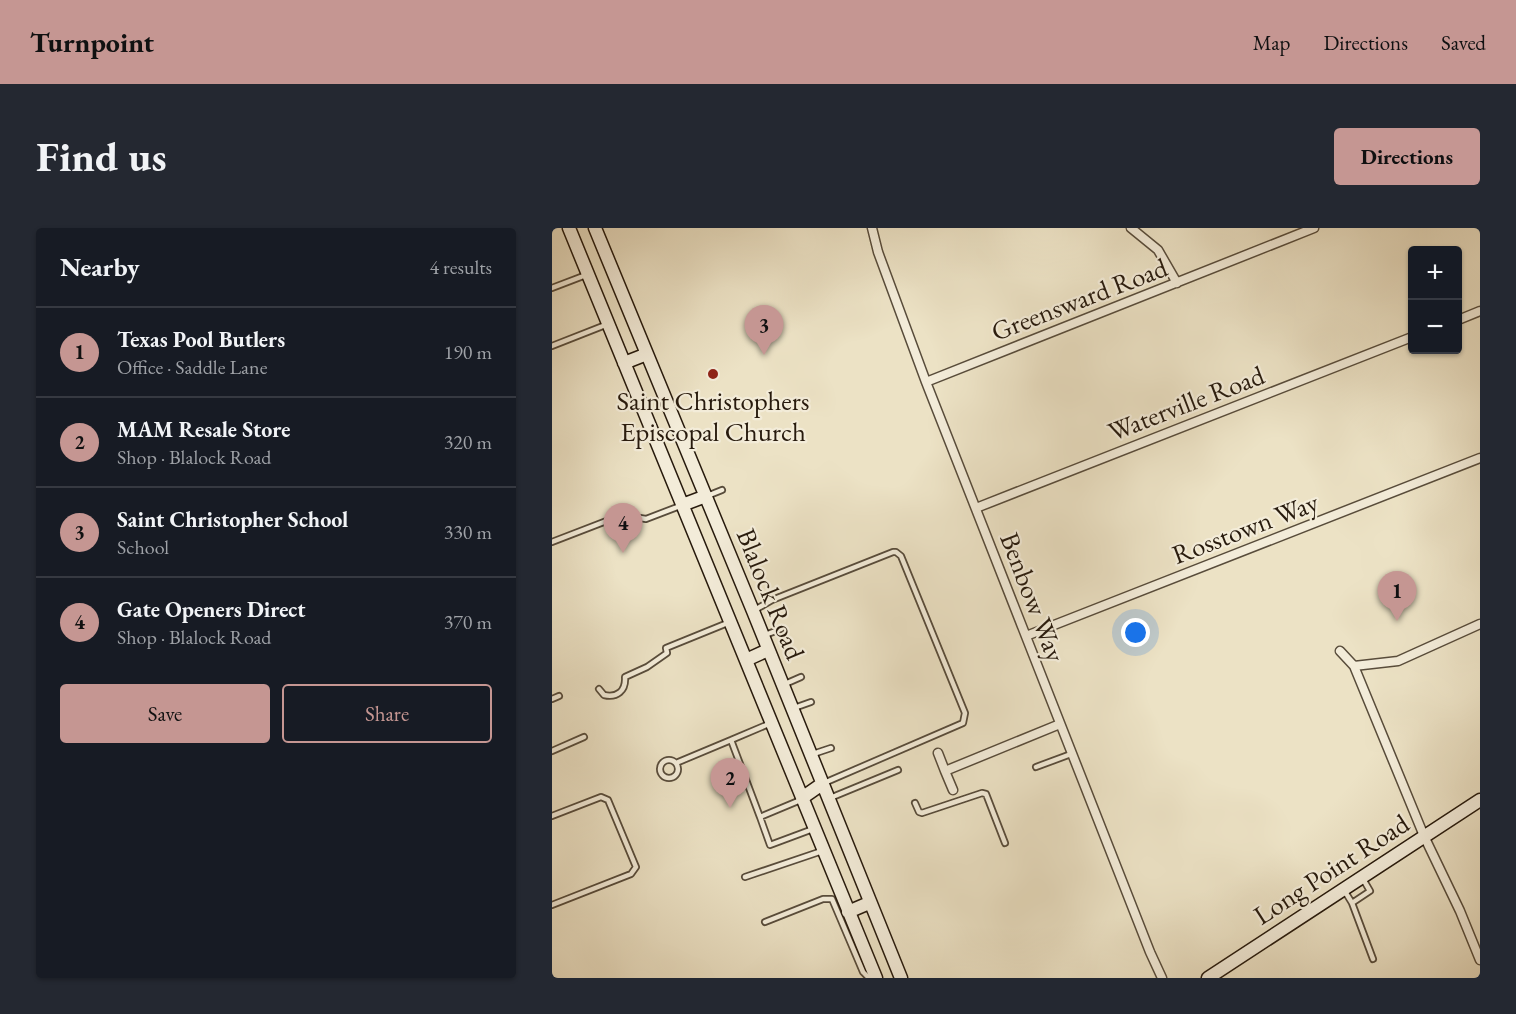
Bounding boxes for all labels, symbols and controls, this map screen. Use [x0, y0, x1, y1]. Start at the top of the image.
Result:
text: Turnpoint [30, 24, 154, 60]
text: Map [1253, 29, 1290, 56]
text: Directions [1323, 29, 1408, 56]
text: Saved [1441, 29, 1486, 56]
button: Directions [1334, 128, 1480, 185]
text: Find us [36, 129, 167, 184]
map controls [1408, 246, 1462, 354]
button: + [1408, 246, 1462, 300]
street label: Greensward Road [986, 249, 1172, 349]
text: Nearby [60, 250, 140, 284]
text: 4 results [429, 254, 492, 280]
button: − [1408, 300, 1462, 354]
pin: 3 [744, 306, 784, 355]
text: Texas Pool Butlers [117, 325, 285, 354]
text: 1 [74, 339, 85, 365]
text: 190 m [444, 339, 492, 365]
text: Office · Saddle Lane [117, 354, 267, 380]
street label: Waterville Road [1103, 357, 1269, 449]
marker: Saint Christophers Episcopal Church [706, 367, 720, 381]
place label: Saint Christophers Episcopal Church [616, 383, 810, 449]
text: MAM Resale Store [117, 415, 290, 444]
text: 2 [74, 429, 85, 455]
text: 320 m [444, 429, 492, 455]
text: Shop · Blalock Road [117, 444, 271, 470]
street label: Rosstown Way [1167, 484, 1323, 572]
pin: 4 [604, 504, 642, 553]
text: Saint Christopher School [117, 505, 348, 534]
text: 3 [74, 519, 85, 545]
text: 330 m [444, 519, 492, 545]
street label: Blalock Road [729, 523, 813, 665]
street label: Benbow Way [992, 527, 1074, 667]
text: School [117, 534, 169, 560]
pin: 1 [1378, 572, 1416, 621]
text: Gate Openers Direct [117, 595, 306, 624]
text: 4 [74, 609, 85, 635]
text: 370 m [444, 609, 492, 635]
your location [1121, 618, 1150, 647]
text: Shop · Blalock Road [117, 624, 271, 650]
button: Save [60, 684, 270, 743]
button: Share [282, 684, 492, 743]
pin: 2 [710, 758, 750, 808]
street label: Long Point Road [1247, 805, 1416, 932]

